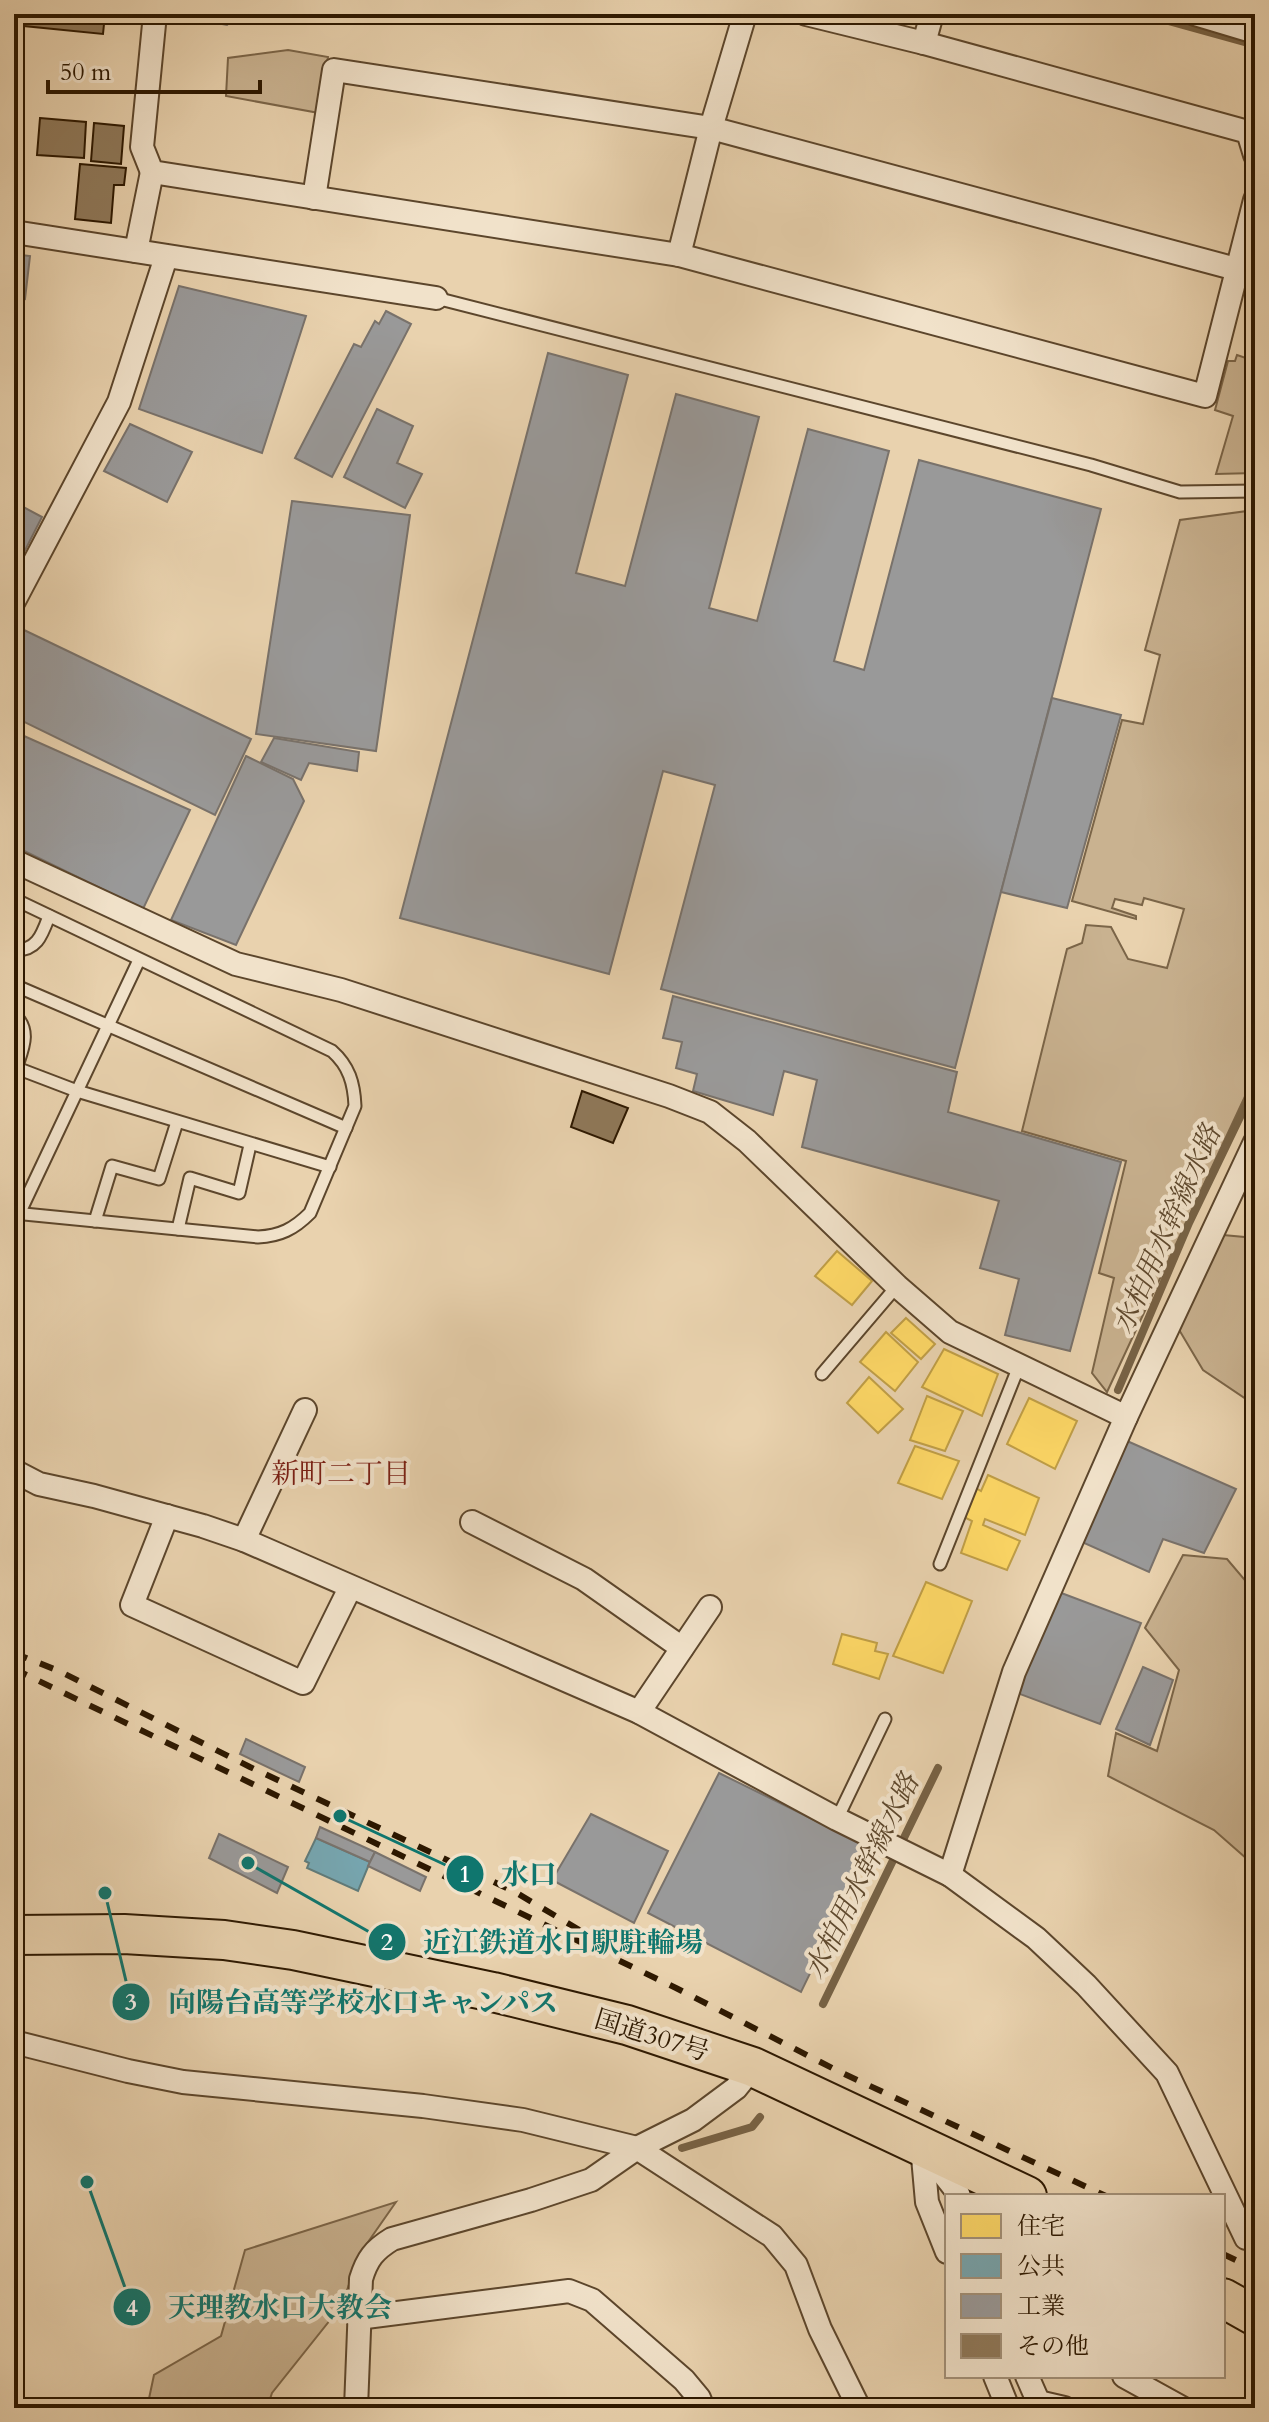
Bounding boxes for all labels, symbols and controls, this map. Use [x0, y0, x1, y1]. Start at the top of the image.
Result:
scale bar [48, 44, 260, 94]
text: 50 m [60, 56, 112, 89]
water label: 水柏用水幹線水路 [1104, 1118, 1231, 1339]
district label: 新町二丁目 [271, 1455, 411, 1493]
water label: 水柏用水幹線水路 [796, 1766, 929, 1985]
callout: 水口 [445, 1848, 573, 1900]
text: 水口 [501, 1856, 557, 1894]
text: 1 [459, 1858, 471, 1891]
callout: 近江鉄道水口駅駐輪場 [367, 1916, 719, 1968]
text: 近江鉄道水口駅駐輪場 [423, 1924, 703, 1962]
text: 2 [381, 1926, 393, 1959]
callout: 向陽台高等学校水口キャンパス [111, 1976, 575, 2028]
text: 向陽台高等学校水口キャンパス [168, 1984, 558, 2022]
text: 3 [125, 1986, 137, 2019]
street label: 国道307号 [590, 2001, 713, 2069]
legend [945, 2194, 1225, 2378]
text: 住宅 [1017, 2210, 1065, 2243]
text: 公共 [1017, 2250, 1065, 2283]
callout: 天理教水口大教会 [112, 2281, 408, 2333]
text: 天理教水口大教会 [168, 2289, 392, 2327]
text: 工業 [1017, 2290, 1065, 2323]
text: 4 [126, 2292, 138, 2325]
text: その他 [1017, 2330, 1089, 2363]

